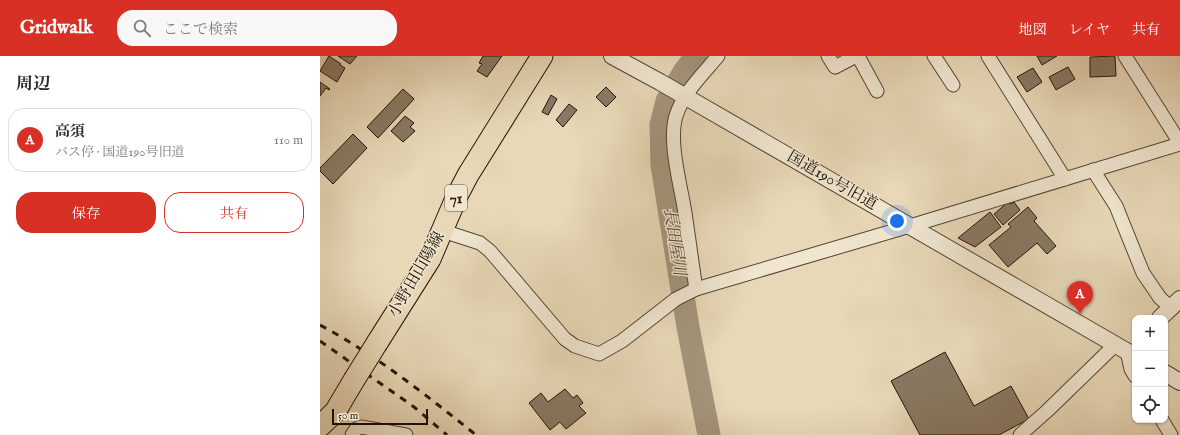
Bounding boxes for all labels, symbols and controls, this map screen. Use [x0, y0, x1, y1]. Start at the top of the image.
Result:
search box [117, 10, 397, 46]
text: Gridwalk [20, 16, 93, 40]
icon: search [131, 17, 153, 39]
text: ここで検索 [163, 20, 238, 39]
text: 地図 [1019, 21, 1047, 39]
text: レイヤ [1069, 21, 1110, 39]
text: 共有 [1132, 21, 1160, 39]
text: 周辺 [16, 74, 50, 95]
text: 高須 [55, 122, 85, 141]
text: A [26, 132, 34, 149]
text: 110 m [274, 132, 303, 149]
text: バス停 · 国道190号旧道 [55, 144, 184, 161]
street label: 国道190号旧道 [783, 147, 881, 215]
road number: 71 [445, 185, 467, 211]
button: 保存 [16, 192, 156, 233]
button: 共有 [164, 192, 304, 233]
water label: 長田屋川 [658, 207, 690, 279]
your location [887, 211, 907, 231]
street label: 小野田山陽線 [384, 228, 450, 322]
pin: A [1067, 281, 1093, 314]
map controls [1132, 315, 1168, 423]
button: + [1132, 315, 1168, 351]
button: − [1132, 351, 1168, 387]
button: locate [1132, 387, 1168, 423]
scale bar [332, 407, 428, 426]
text: 50 m [338, 409, 358, 423]

